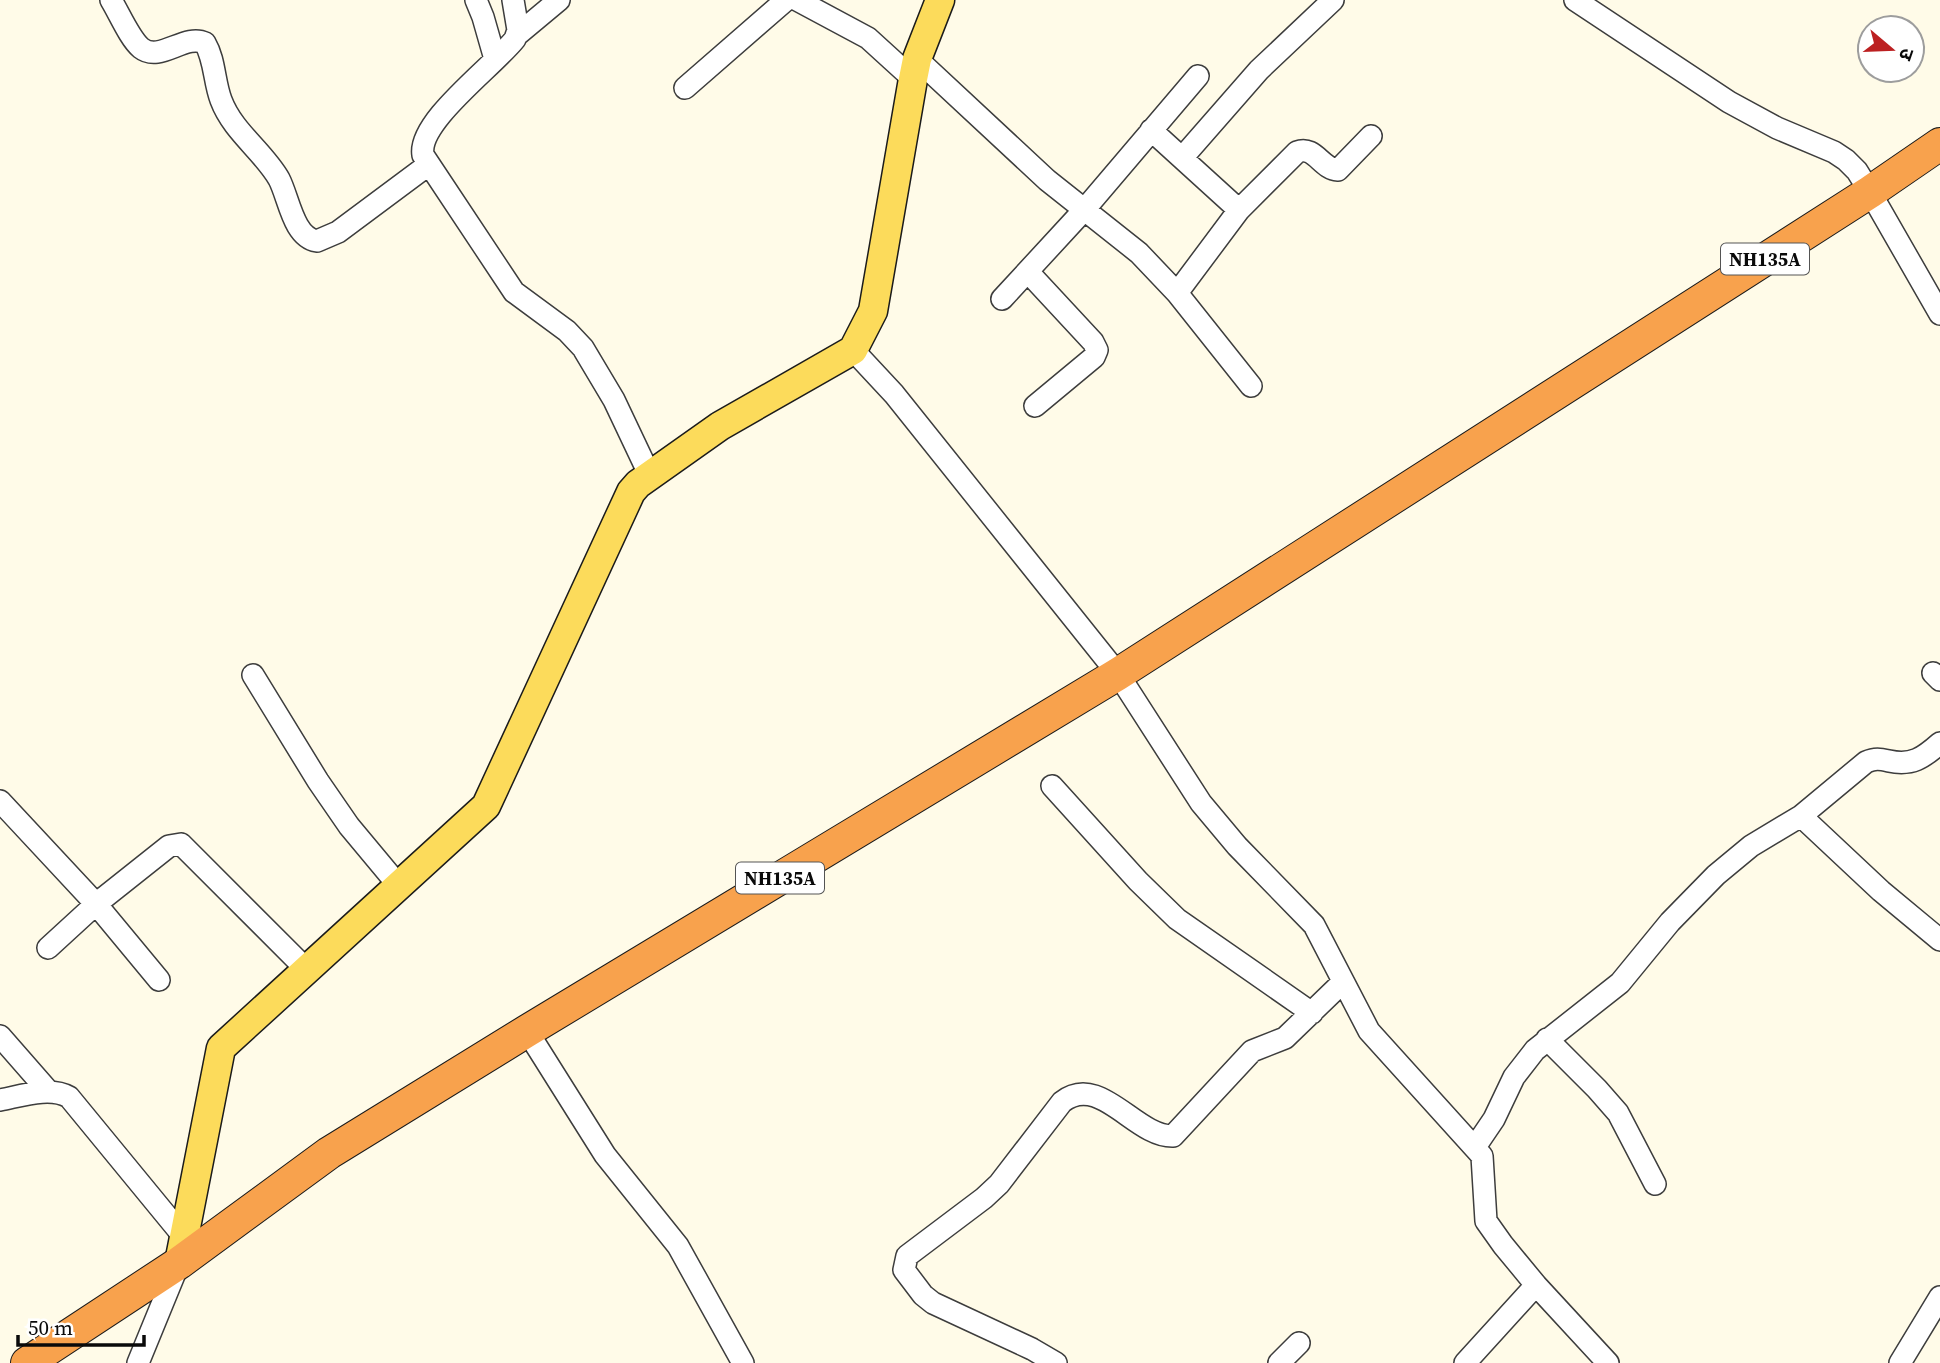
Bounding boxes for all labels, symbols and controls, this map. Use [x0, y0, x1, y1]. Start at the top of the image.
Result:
north arrow [1856, 14, 1926, 84]
text: उ [1893, 45, 1921, 65]
road number: NH135A [1721, 244, 1809, 274]
road number: NH135A [736, 862, 824, 894]
scale bar [18, 1304, 144, 1348]
text: 50 m [28, 1313, 73, 1342]

